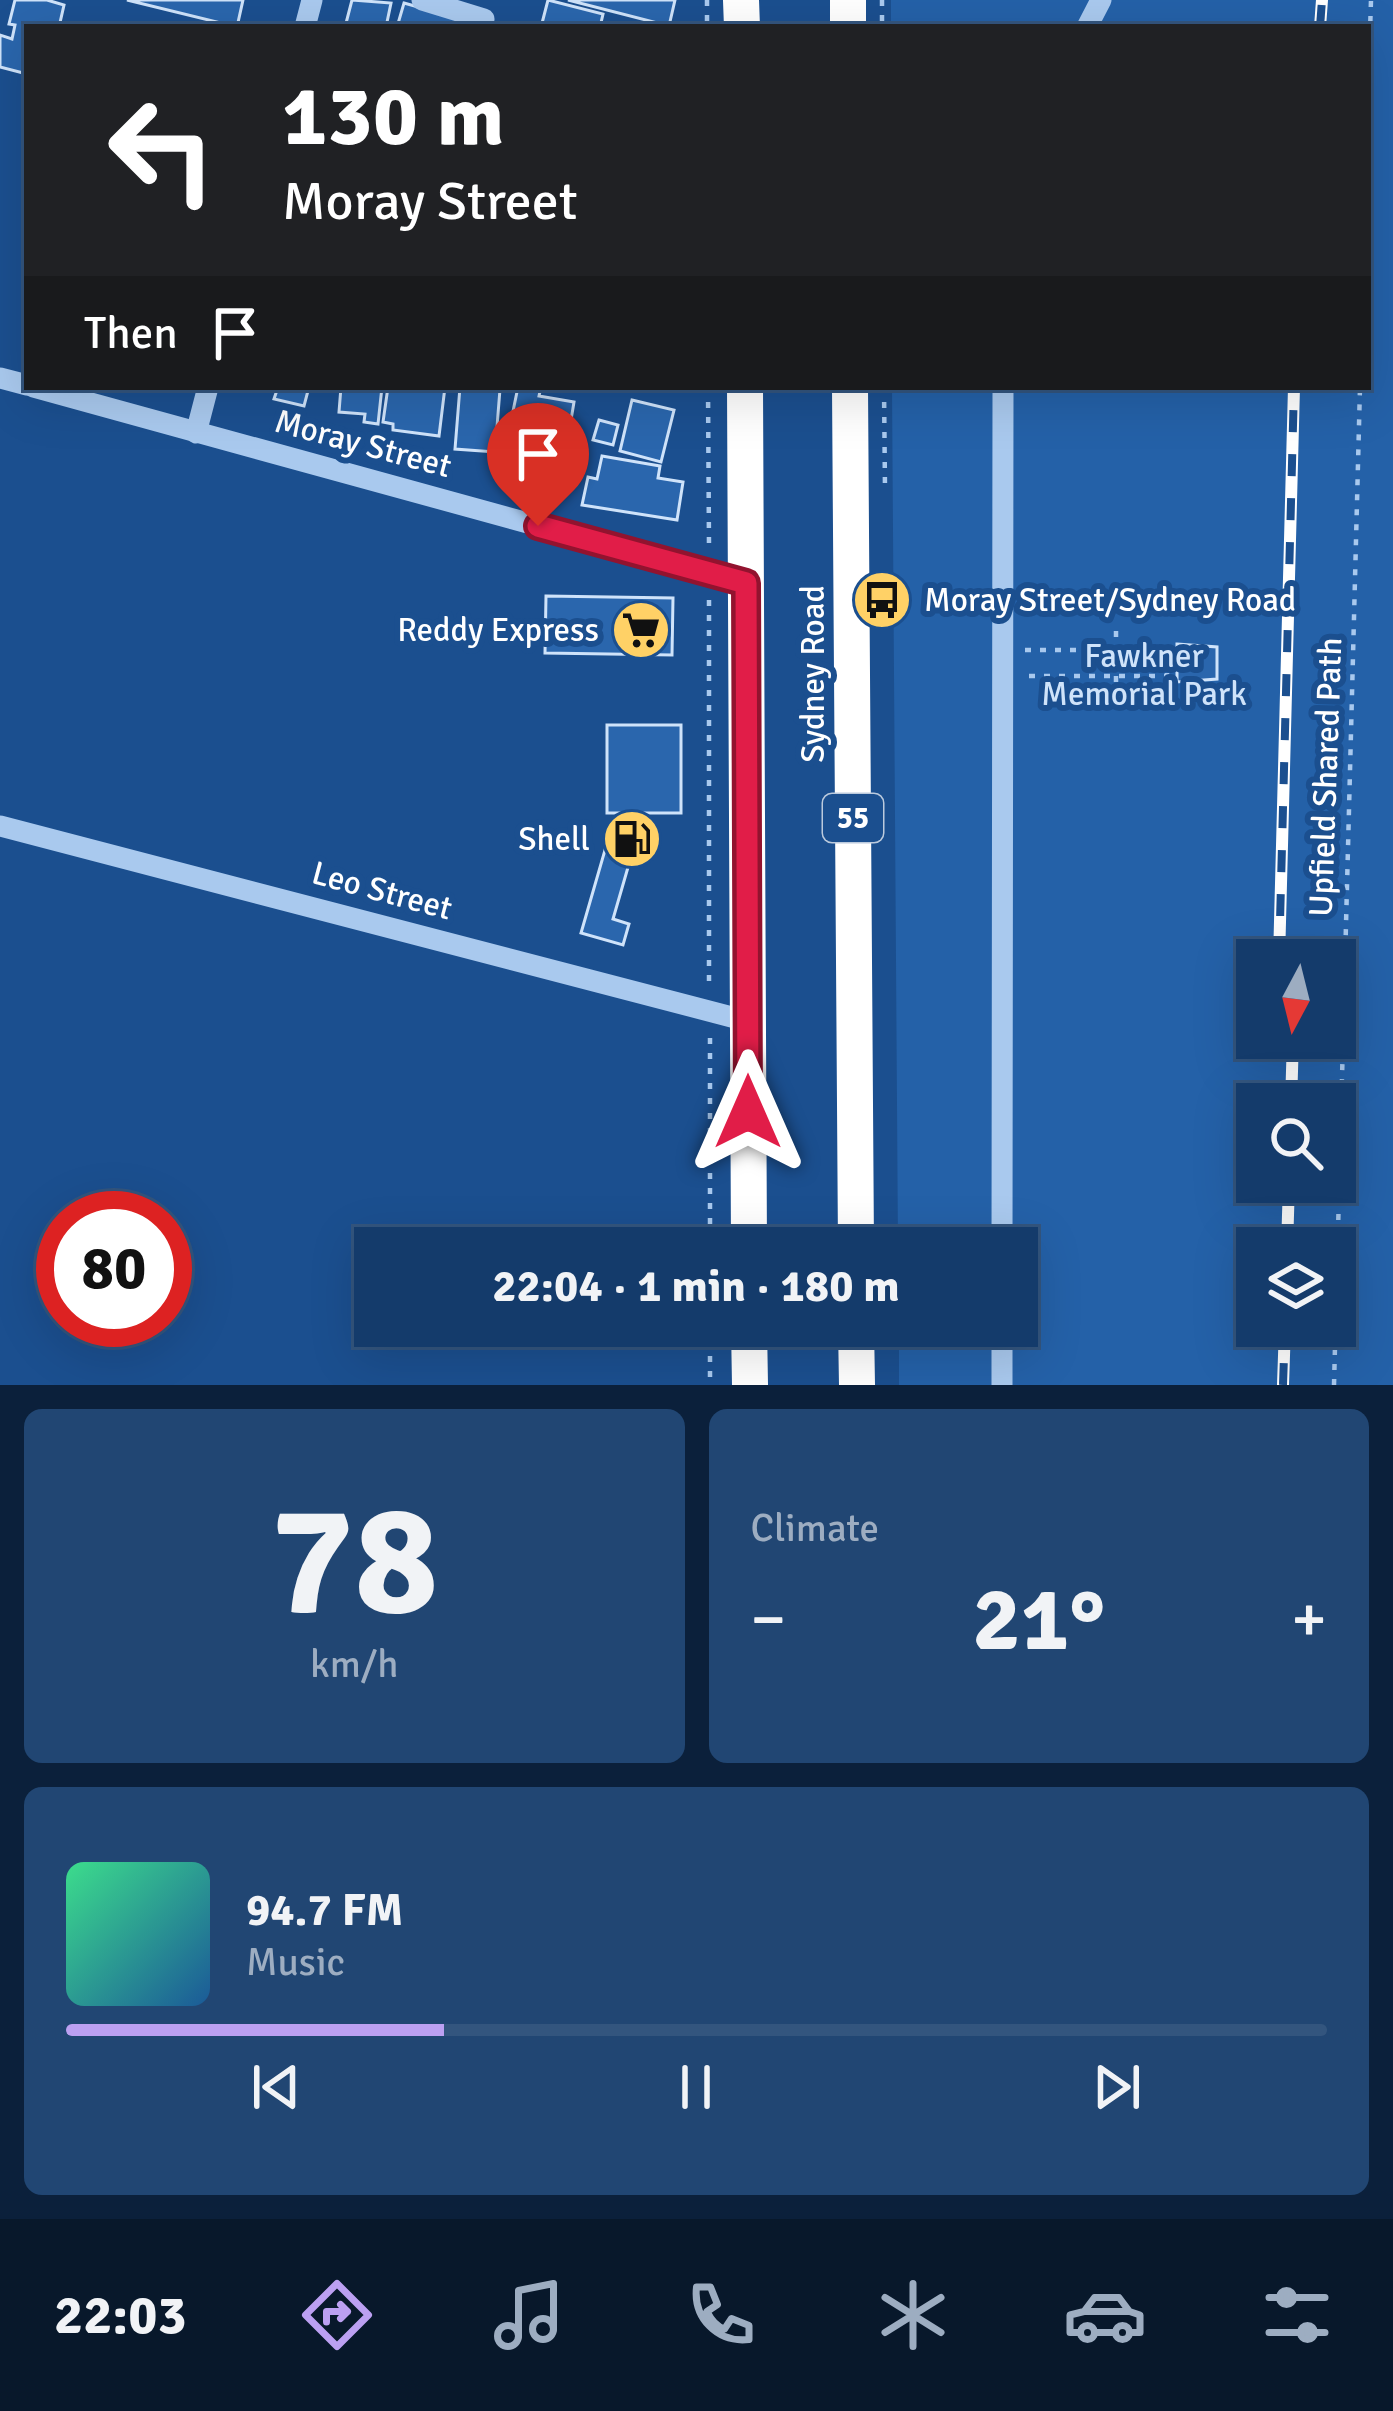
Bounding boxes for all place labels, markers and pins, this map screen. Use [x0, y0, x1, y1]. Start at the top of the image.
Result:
pin [487, 403, 589, 526]
bus stop icon: Moray Street/Sydney Road [851, 569, 913, 631]
place label: Moray Street/Sydney Road [924, 580, 1296, 621]
supermarket icon: Reddy Express [610, 599, 672, 661]
place label: Reddy Express [397, 610, 599, 651]
fuel station icon: Shell [601, 808, 663, 870]
place label: Shell [518, 819, 590, 860]

